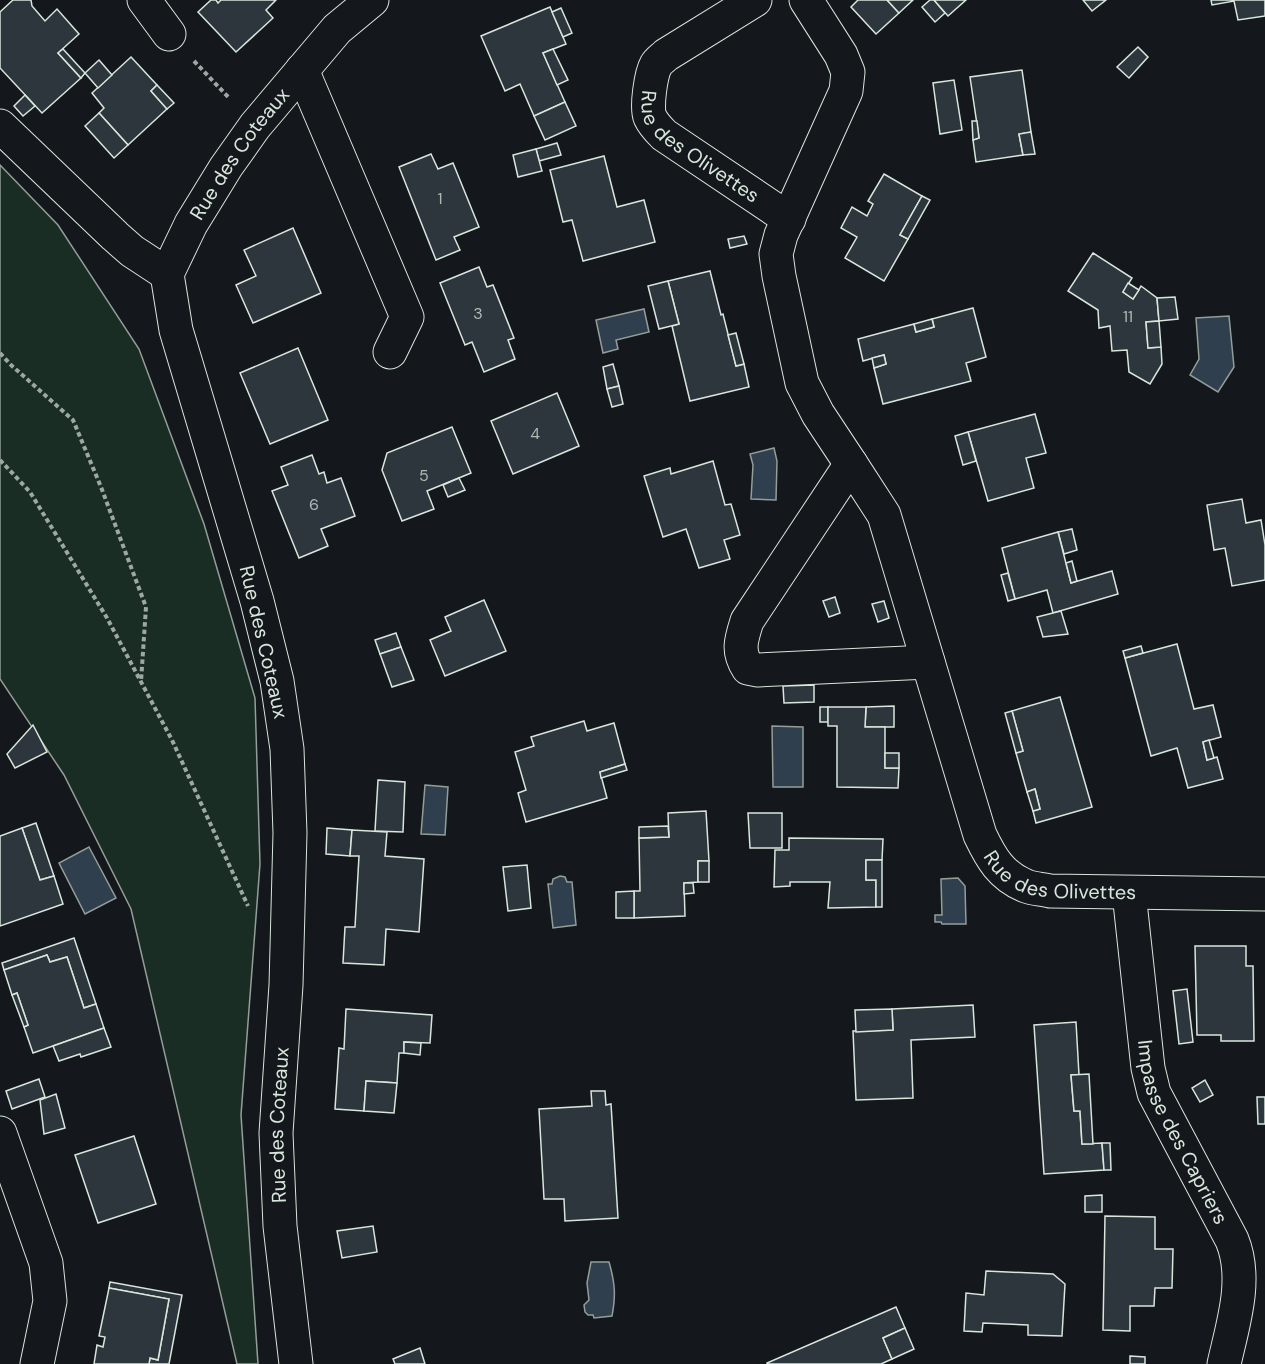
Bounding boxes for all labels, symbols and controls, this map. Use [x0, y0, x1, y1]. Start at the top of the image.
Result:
street label: Rue des Coteaux [184, 82, 295, 225]
street label: Rue des Olivettes [635, 89, 764, 208]
house number: 1 [438, 188, 443, 209]
house number: 3 [473, 303, 483, 324]
house number: 11 [1123, 306, 1133, 327]
house number: 4 [530, 423, 540, 444]
house number: 5 [419, 465, 429, 486]
house number: 6 [309, 494, 319, 515]
street label: Rue des Coteaux [234, 563, 294, 721]
street label: Rue des Olivettes [978, 845, 1136, 905]
street label: Impasse des Capriers [1132, 1038, 1234, 1229]
street label: Rue des Coteaux [263, 1046, 295, 1204]

